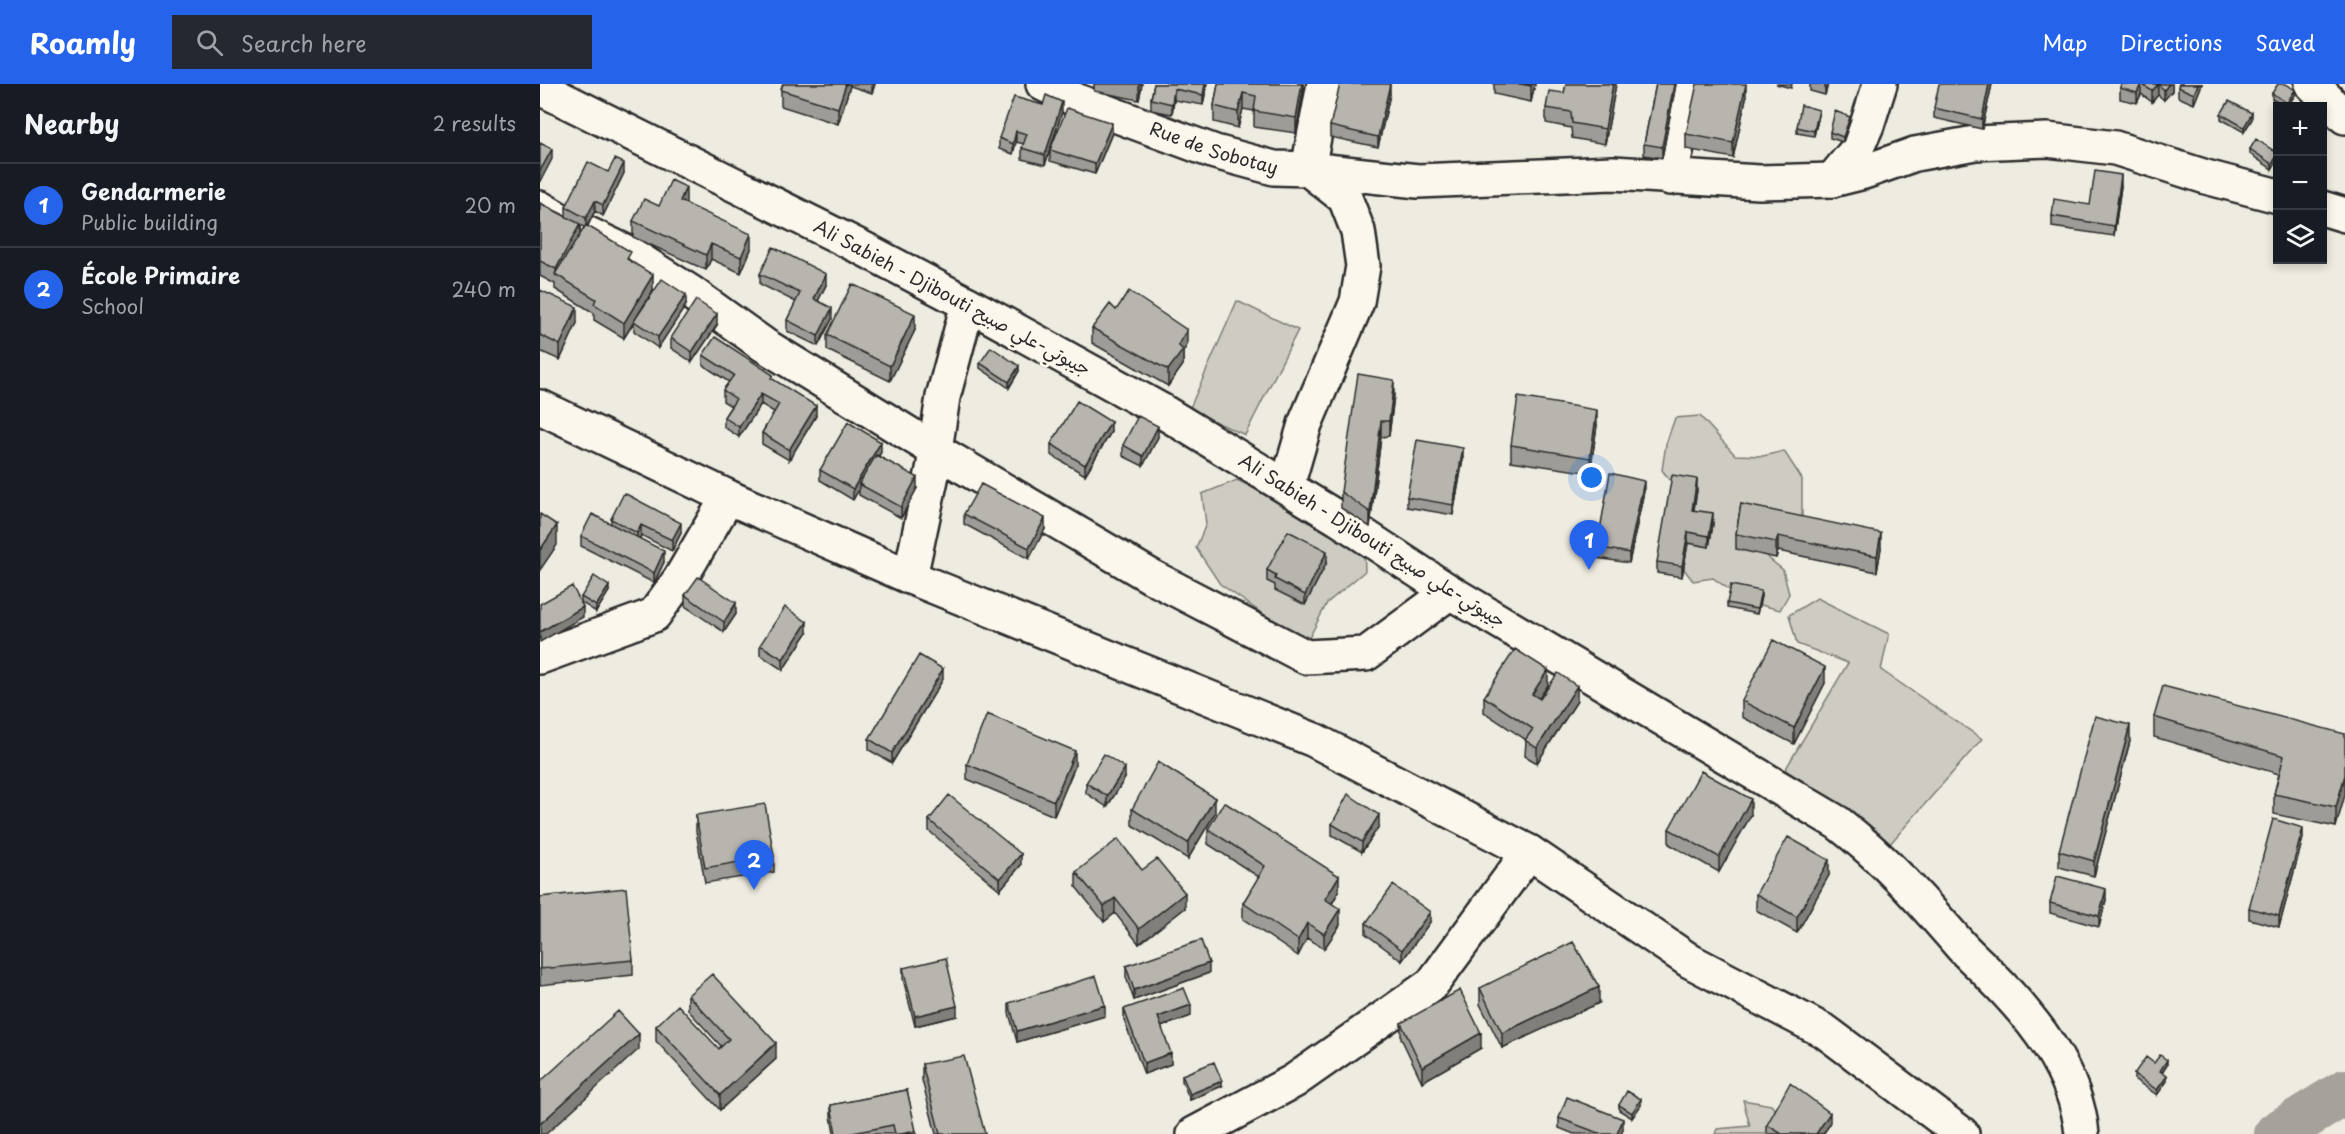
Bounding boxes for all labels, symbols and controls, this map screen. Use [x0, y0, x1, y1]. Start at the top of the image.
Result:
search box [172, 15, 592, 69]
text: Roamly [30, 21, 136, 64]
icon: search [193, 26, 226, 59]
text: Search here [241, 26, 367, 59]
text: Map [2042, 26, 2087, 58]
text: Directions [2120, 26, 2222, 58]
text: Saved [2255, 26, 2315, 58]
map controls [2273, 102, 2327, 264]
button: + [2273, 102, 2327, 156]
text: Nearby [24, 104, 119, 143]
text: 2 results [433, 108, 516, 138]
street label: Rue de Sobotay [1146, 114, 1281, 181]
button: − [2273, 156, 2327, 210]
text: Gendarmerie [81, 174, 226, 207]
text: 1 [39, 190, 48, 220]
text: 20 m [464, 190, 516, 220]
text: Public building [81, 207, 218, 237]
button: layers [2273, 210, 2327, 264]
street label: Ali Sabieh - Djibouti جيبوتي-علي صبيح [808, 212, 1096, 385]
text: École Primaire [81, 258, 240, 291]
text: 2 [36, 274, 51, 304]
text: 240 m [451, 274, 516, 304]
text: School [81, 291, 144, 321]
street label: Ali Sabieh - Djibouti جيبوتي-علي صبيح [1232, 446, 1511, 637]
your location [1577, 463, 1606, 492]
pin: 1 [1570, 520, 1608, 570]
pin: 2 [734, 840, 774, 890]

